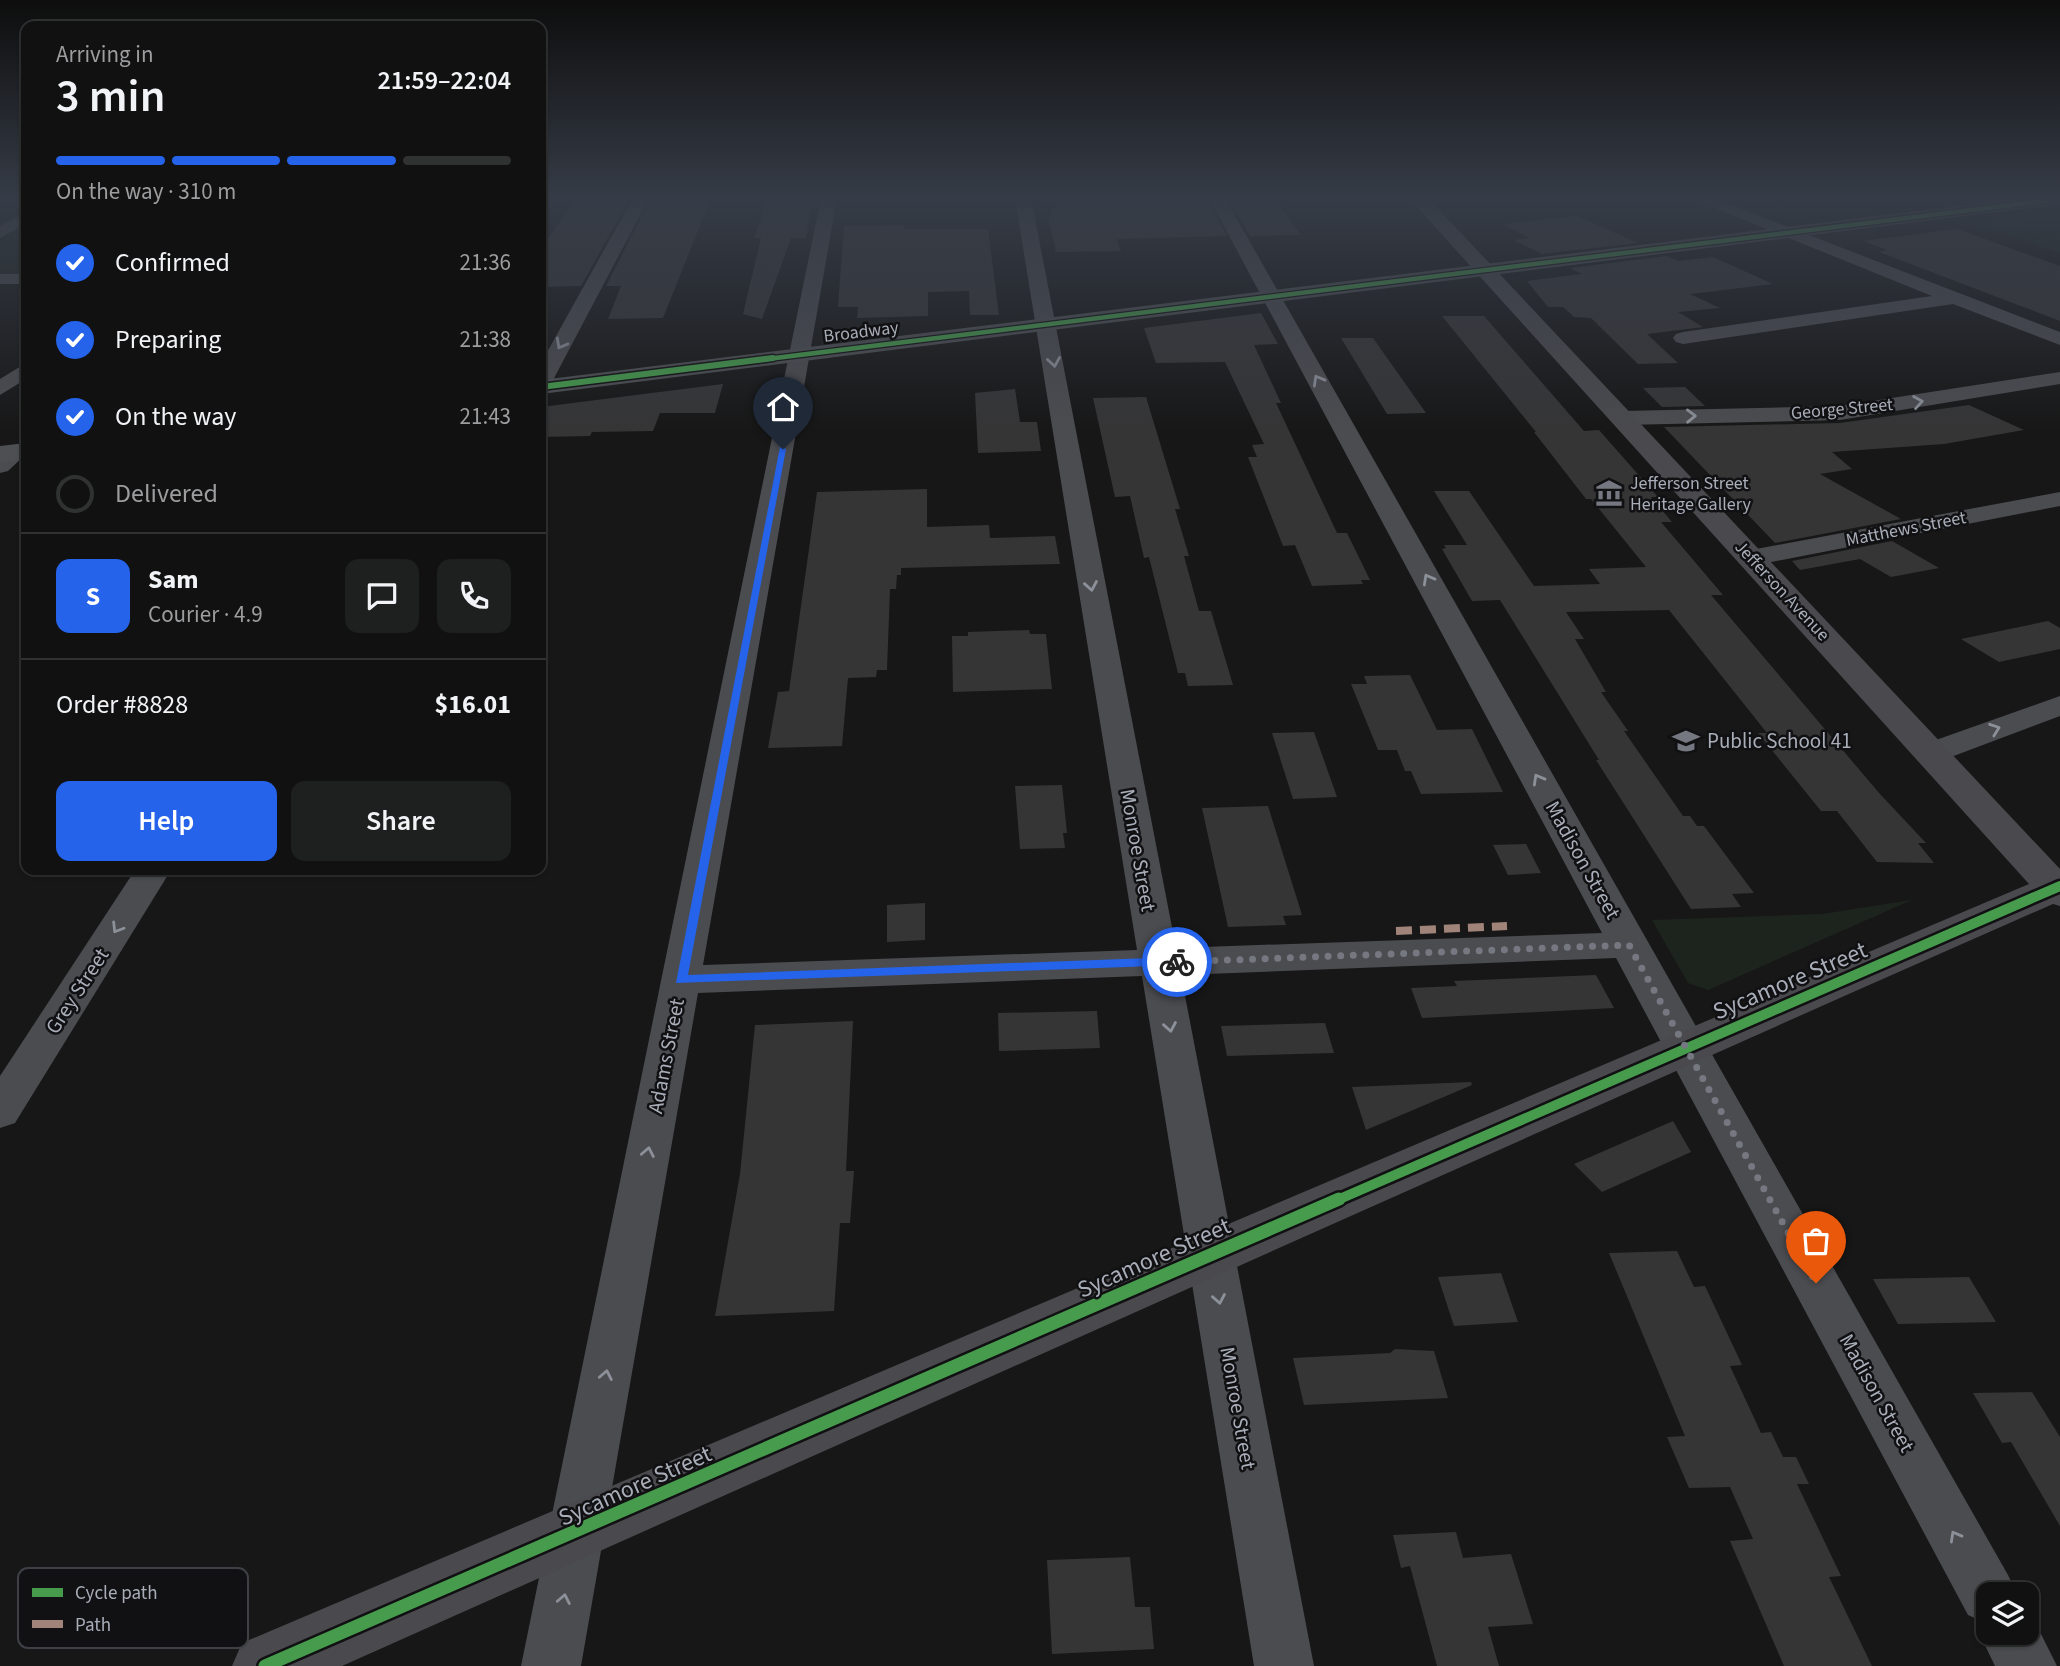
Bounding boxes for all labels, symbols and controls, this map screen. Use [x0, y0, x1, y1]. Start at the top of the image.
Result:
text: Arriving in [56, 38, 154, 71]
text: 21:59–22:04 [378, 62, 511, 99]
text: 3 min [56, 64, 165, 129]
text: On the way · 310 m [56, 175, 236, 208]
icon: check [56, 244, 94, 282]
text: Confirmed [115, 244, 230, 281]
text: 21:36 [460, 246, 511, 279]
street label: Broadway [822, 315, 901, 349]
icon: check [56, 321, 94, 359]
text: Preparing [115, 321, 221, 358]
text: 21:38 [460, 323, 511, 356]
one-way arrow [556, 337, 570, 350]
one-way arrow [1046, 356, 1061, 368]
one-way arrow [1313, 375, 1326, 387]
pin [753, 377, 813, 449]
icon: home [764, 388, 802, 426]
street label: George Street [1790, 392, 1894, 426]
one-way arrow [1912, 395, 1923, 410]
icon: check [56, 398, 94, 436]
text: On the way [115, 398, 236, 435]
text: 21:43 [460, 400, 511, 433]
one-way arrow [1686, 409, 1697, 424]
place label: Jefferson Street Heritage Gallery [1630, 471, 1751, 517]
text: Delivered [115, 475, 218, 512]
museum icon: Jefferson Street Heritage Gallery [1594, 478, 1624, 508]
street label: Matthews Street [1844, 505, 1968, 553]
street label: Jefferson Avenue [1729, 535, 1835, 647]
button: chat [345, 559, 419, 633]
button: phone [437, 559, 511, 633]
text: Sam [148, 561, 198, 598]
one-way arrow [1423, 574, 1436, 587]
text: S [86, 578, 100, 615]
one-way arrow [1083, 580, 1098, 592]
text: Courier · 4.9 [148, 598, 263, 631]
text: Order #8828 [56, 686, 188, 723]
text: $16.01 [435, 686, 511, 723]
one-way arrow [1988, 723, 2000, 737]
school or university icon: Public School 41 [1671, 726, 1701, 756]
place label: Public School 41 [1707, 726, 1852, 756]
one-way arrow [1533, 773, 1546, 786]
button: Help [56, 781, 277, 861]
button: Share [291, 781, 511, 861]
street label: Monroe Street [1112, 786, 1164, 914]
street label: Madison Street [1538, 795, 1628, 925]
one-way arrow [113, 920, 126, 933]
courier [1142, 927, 1212, 997]
street label: Sycamore Street [1707, 933, 1873, 1029]
street label: Grey Street [38, 942, 116, 1040]
icon: bike [1158, 943, 1196, 981]
street label: Adams Street [640, 996, 692, 1116]
one-way arrow [1162, 1021, 1177, 1033]
one-way arrow [640, 1146, 655, 1158]
street label: Sycamore Street [1072, 1209, 1236, 1307]
pin [1786, 1211, 1846, 1283]
icon: bag [1797, 1222, 1835, 1260]
one-way arrow [1211, 1293, 1226, 1305]
street label: Madison Street [1832, 1328, 1922, 1458]
street label: Monroe Street [1212, 1344, 1264, 1472]
one-way arrow [598, 1369, 613, 1381]
street label: Sycamore Street [553, 1437, 717, 1535]
one-way arrow [1950, 1530, 1963, 1543]
legend [18, 1568, 248, 1648]
text: Cycle path [75, 1580, 157, 1607]
map controls [1976, 1582, 2039, 1645]
button: layers [1976, 1582, 2039, 1645]
one-way arrow [556, 1593, 571, 1605]
text: Path [75, 1612, 111, 1639]

